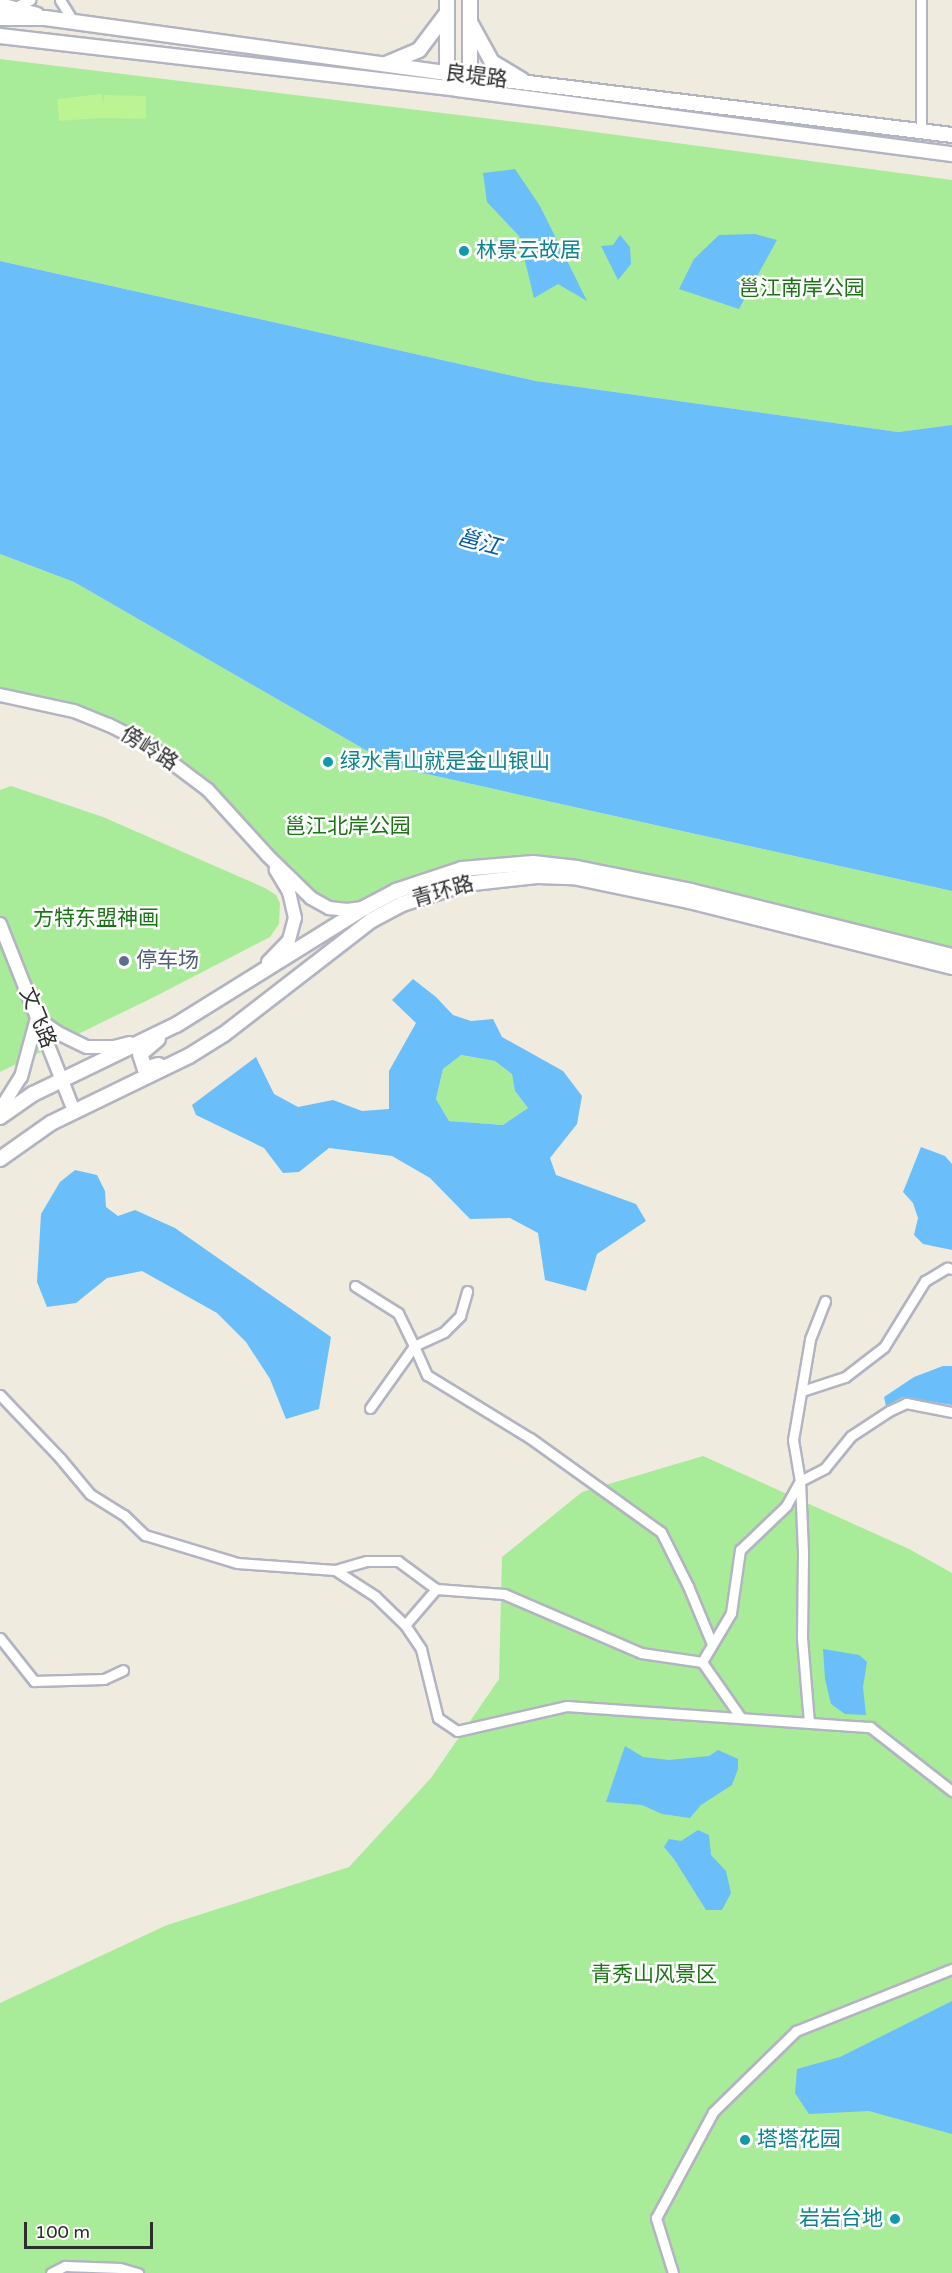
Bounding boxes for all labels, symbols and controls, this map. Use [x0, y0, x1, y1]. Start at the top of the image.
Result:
street label: 良堤路 [443, 61, 509, 93]
place label: 林景云故居 [476, 238, 581, 264]
marker: 林景云故居 [457, 244, 471, 258]
park label: 邕江南岸公园 [739, 276, 865, 302]
water label: 邕江 [454, 525, 504, 561]
street label: 傍岭路 [116, 722, 182, 776]
place label: 绿水青山就是金山银山 [340, 749, 550, 775]
marker: 绿水青山就是金山银山 [321, 755, 335, 769]
park label: 邕江北岸公园 [285, 814, 411, 840]
street label: 青环路 [409, 871, 477, 913]
park label: 方特东盟神画 [33, 906, 159, 932]
place label: 停车场 [136, 948, 199, 974]
marker: 停车场 [117, 954, 131, 968]
street label: 文飞路 [14, 984, 60, 1052]
park label: 青秀山风景区 [591, 1962, 717, 1988]
place label: 塔塔花园 [757, 2127, 841, 2153]
marker: 塔塔花园 [738, 2133, 752, 2147]
place label: 岩岩台地 [799, 2206, 883, 2232]
scale bar [27, 2210, 156, 2248]
marker: 岩岩台地 [888, 2212, 902, 2226]
text: 100 m [35, 2221, 90, 2243]

